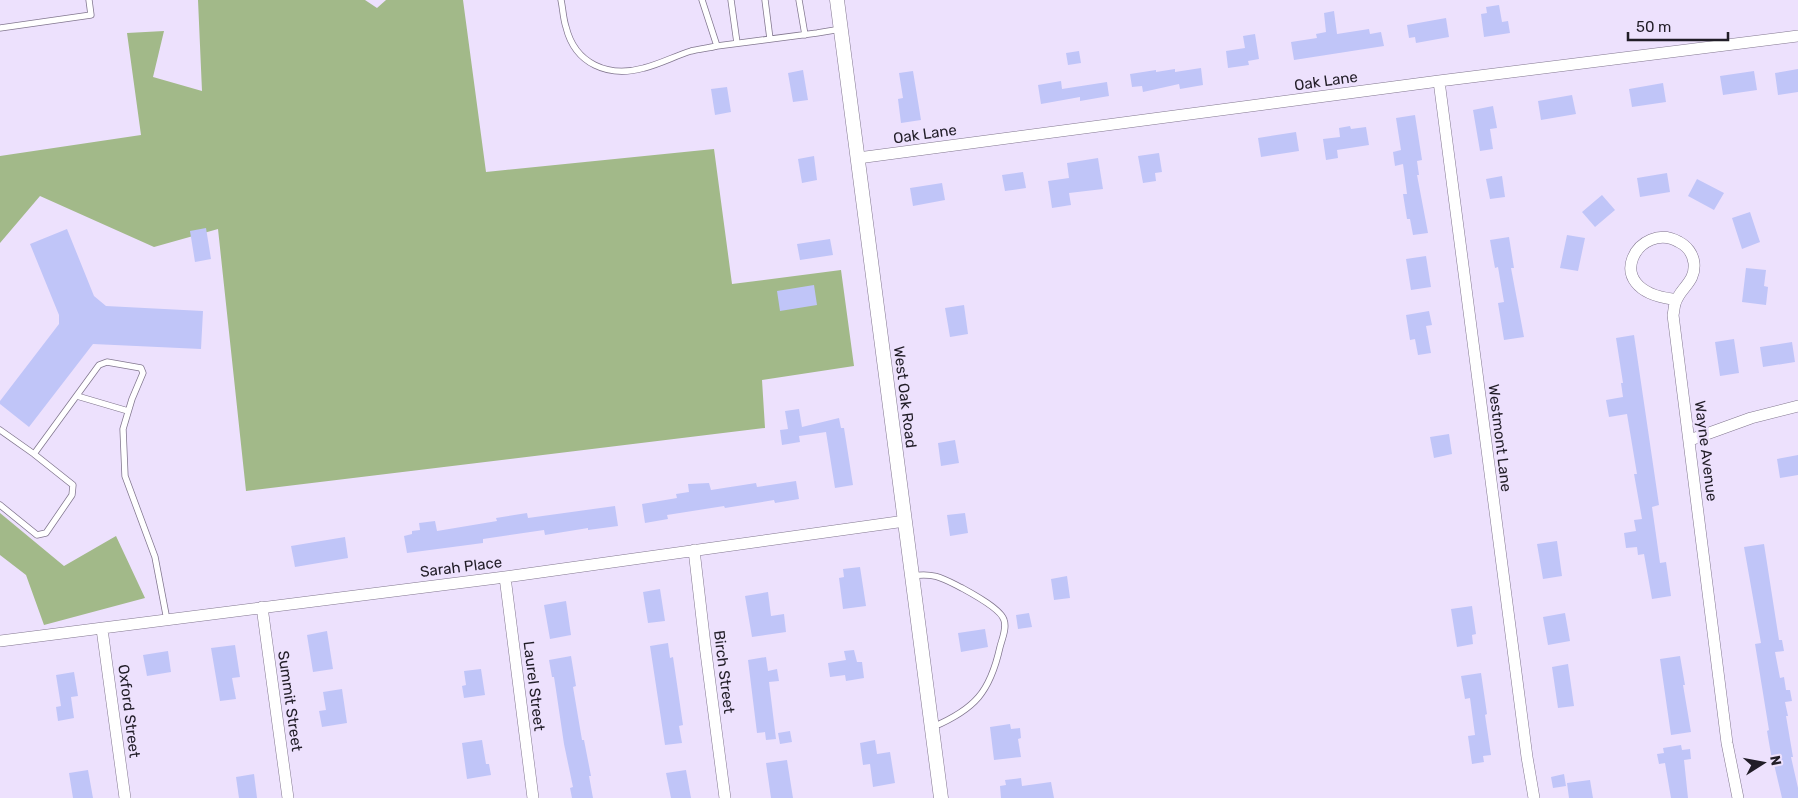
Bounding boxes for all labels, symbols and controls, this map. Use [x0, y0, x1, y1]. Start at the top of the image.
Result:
scale bar [1628, 10, 1728, 42]
text: 50 m [1636, 18, 1671, 36]
street label: Oak Lane [1293, 68, 1359, 94]
street label: Oak Lane [892, 121, 958, 147]
street label: West Oak Road [890, 345, 920, 449]
street label: Westmont Lane [1484, 383, 1516, 493]
street label: Wayne Avenue [1691, 400, 1721, 502]
street label: Sarah Place [419, 553, 503, 581]
street label: Birch Street [710, 629, 738, 715]
street label: Laurel Street [520, 640, 548, 732]
street label: Summit Street [274, 649, 306, 753]
street label: Oxford Street [114, 663, 144, 759]
north arrow [1738, 738, 1788, 788]
text: N [1766, 754, 1785, 767]

